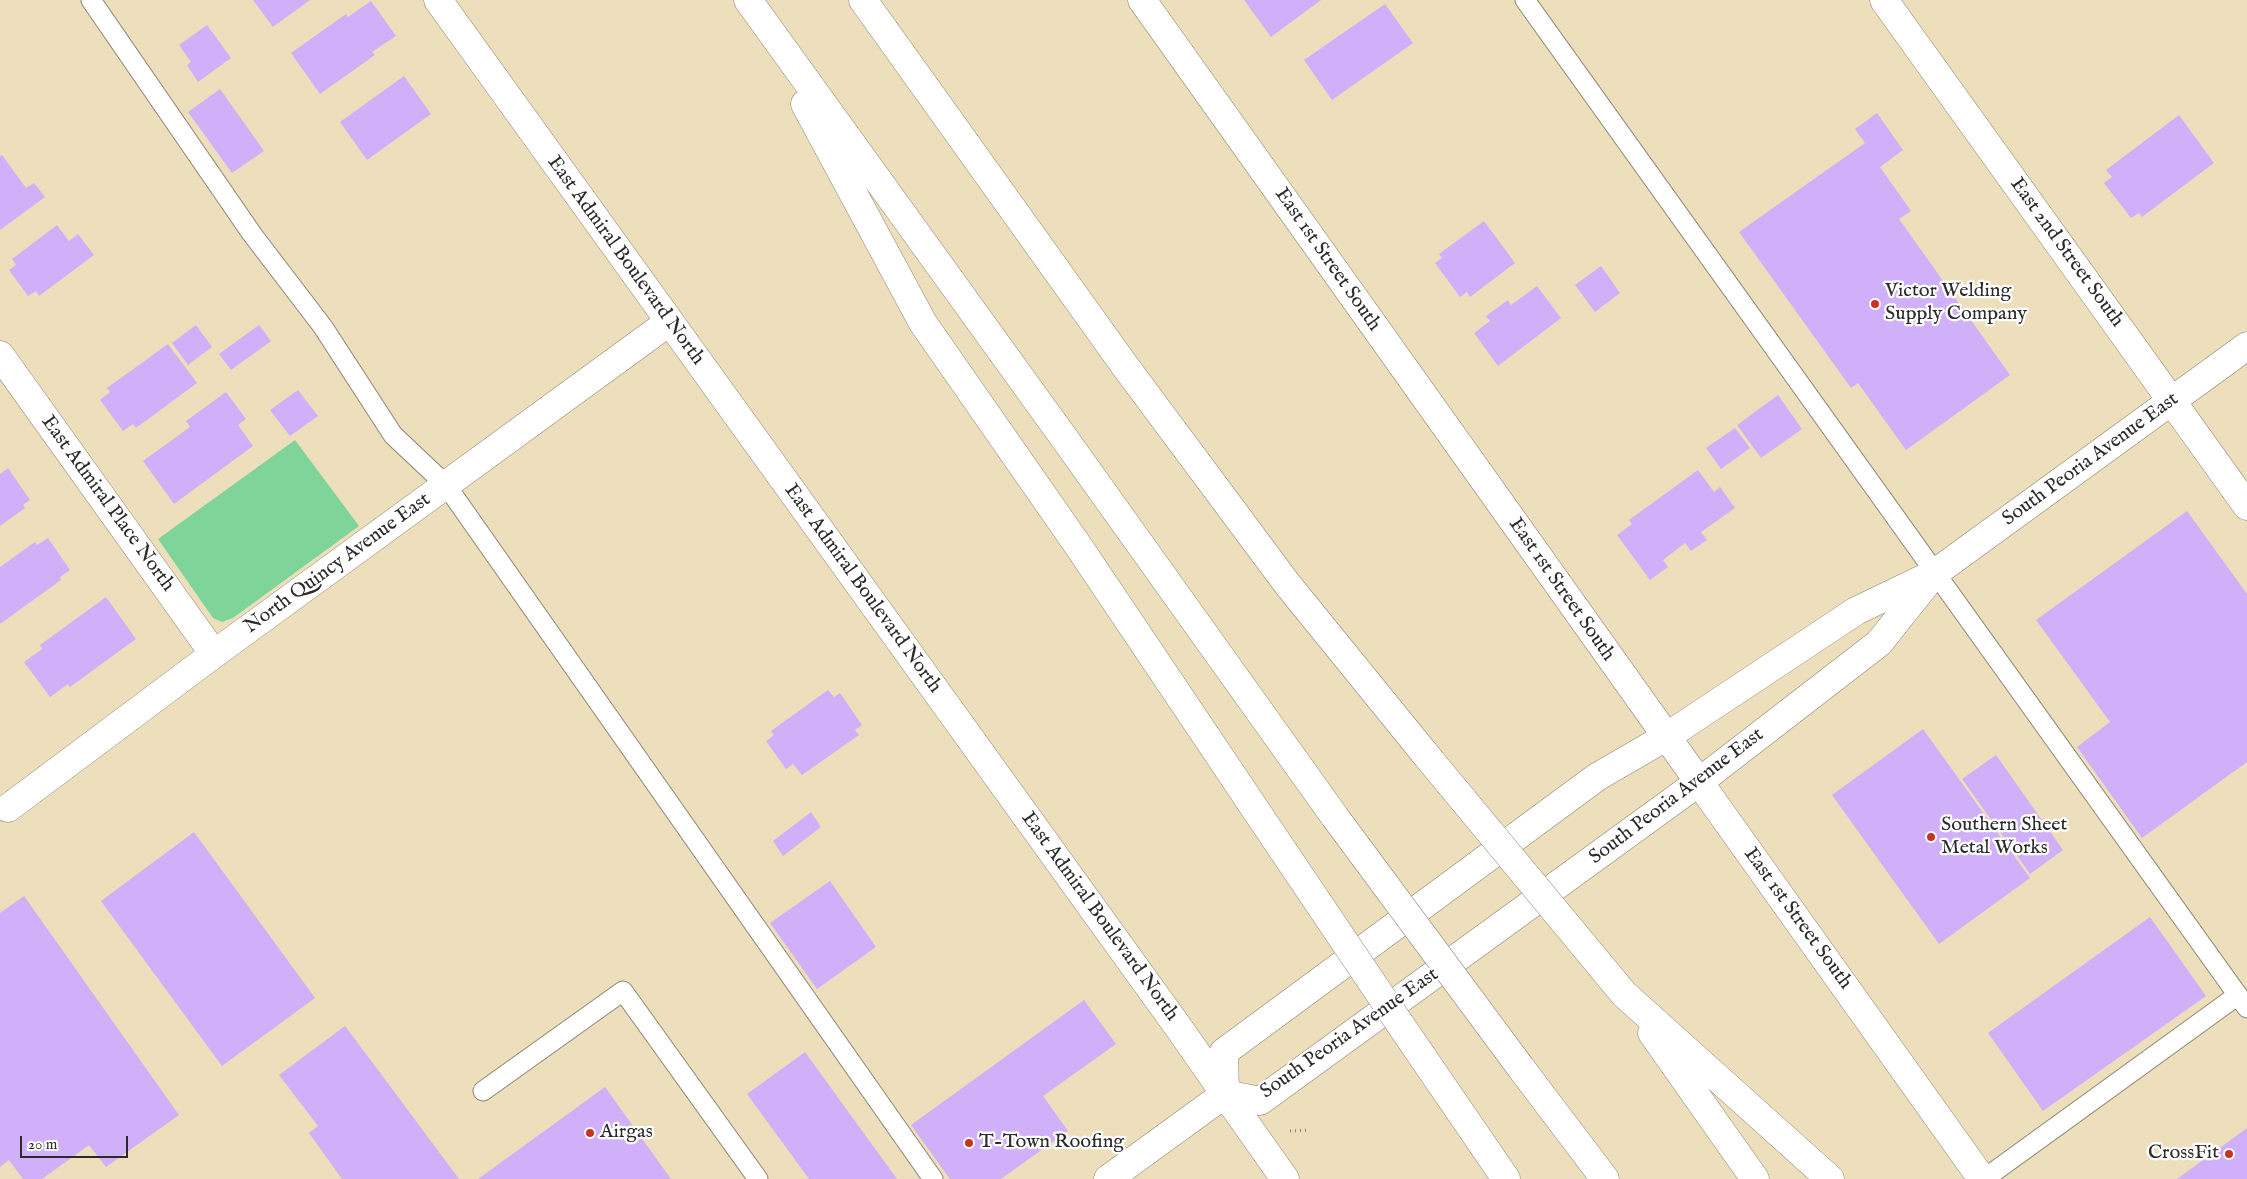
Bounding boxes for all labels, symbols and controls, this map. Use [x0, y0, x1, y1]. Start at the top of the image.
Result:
street label: East Admiral Boulevard North [541, 152, 709, 370]
street label: East 2nd Street South [2004, 174, 2128, 332]
street label: East 1st Street South [1269, 184, 1385, 336]
place label: Victor Welding Supply Company [1885, 280, 2027, 327]
marker: Victor Welding Supply Company [1869, 298, 1881, 310]
street label: South Peoria Avenue East [1998, 388, 2184, 532]
street label: East Admiral Place North [35, 411, 179, 597]
street label: East Admiral Boulevard North [778, 480, 946, 698]
street label: North Quincy Avenue East [240, 488, 436, 640]
street label: East 1st Street South [1503, 514, 1619, 666]
street label: South Peoria Avenue East [1585, 724, 1769, 870]
street label: East Admiral Boulevard North [1015, 808, 1183, 1026]
place label: Southern Sheet Metal Works [1941, 814, 2067, 861]
marker: Southern Sheet Metal Works [1925, 831, 1937, 843]
street label: East 1st Street South [1738, 843, 1856, 995]
street label: South Peoria Avenue East [1256, 963, 1444, 1105]
place label: Airgas [600, 1121, 653, 1145]
scale bar [22, 1126, 130, 1158]
marker: Airgas [584, 1127, 596, 1139]
place label: T-Town Roofing [979, 1131, 1124, 1155]
text: 20 m [28, 1135, 57, 1154]
marker: T-Town Roofing [963, 1137, 975, 1149]
place label: CrossFit [2148, 1142, 2219, 1166]
marker: CrossFit [2223, 1148, 2235, 1160]

